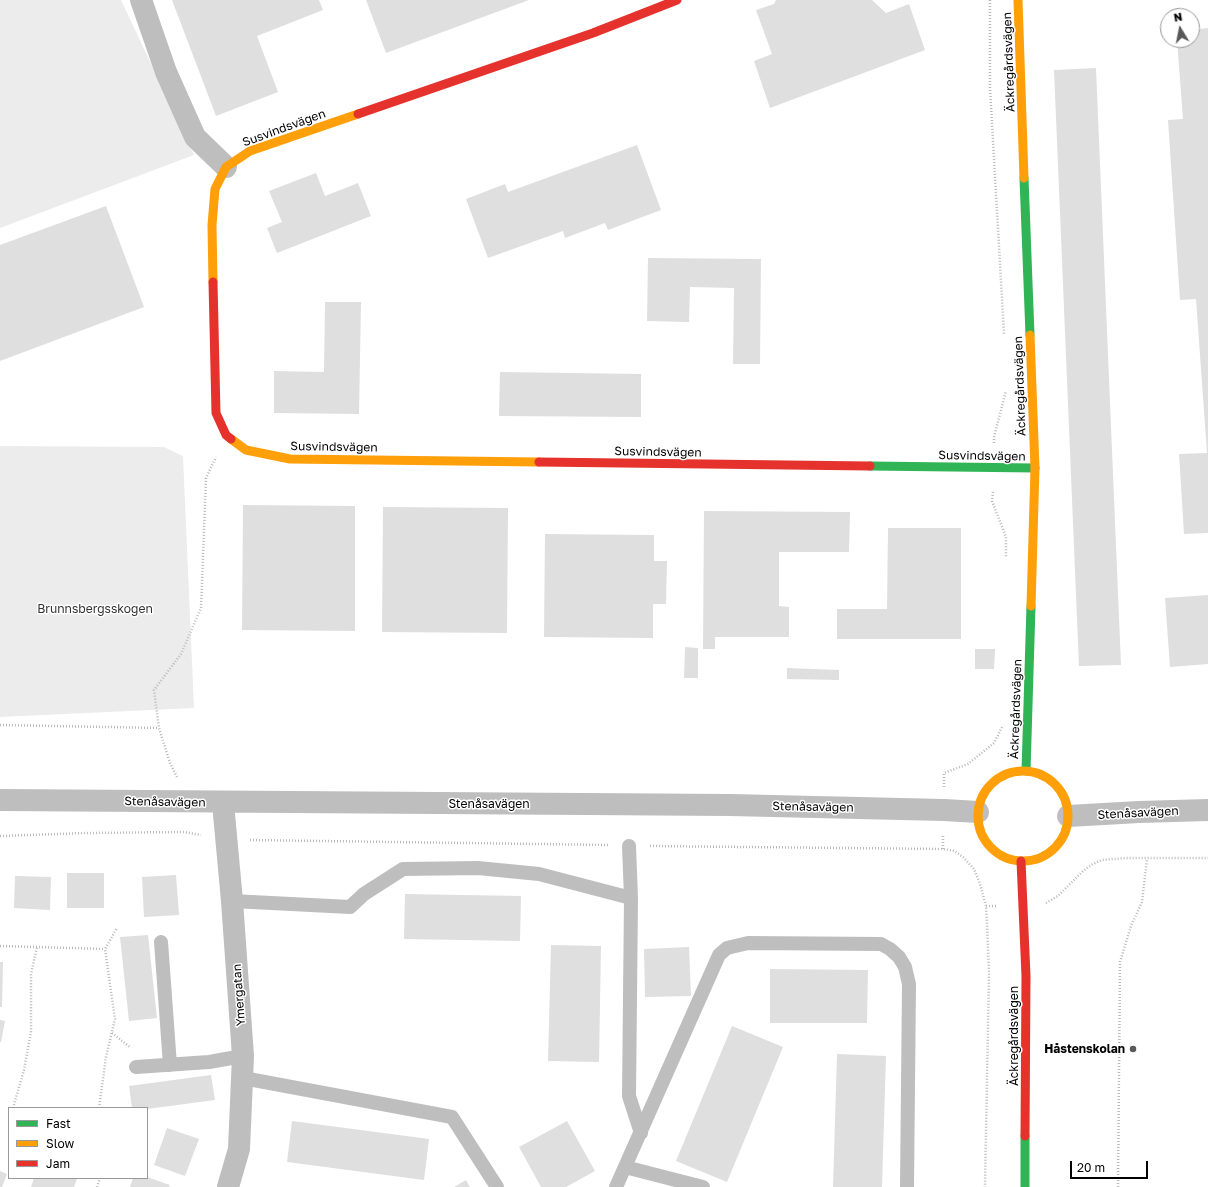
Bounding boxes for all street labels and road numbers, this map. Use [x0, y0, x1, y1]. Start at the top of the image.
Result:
street label: Äckregårdsvägen [1000, 12, 1018, 112]
street label: Susvindsvägen [241, 106, 327, 150]
street label: Äckregårdsvägen [1011, 336, 1029, 436]
street label: Susvindsvägen [290, 439, 378, 455]
street label: Susvindsvägen [614, 444, 702, 460]
street label: Susvindsvägen [938, 448, 1026, 464]
street label: Äckregårdsvägen [1007, 659, 1025, 759]
street label: Stenåsavägen [124, 794, 206, 810]
street label: Stenåsavägen [448, 797, 530, 811]
street label: Stenåsavägen [772, 799, 854, 815]
street label: Stenåsavägen [1097, 804, 1179, 822]
street label: Ymergatan [230, 964, 248, 1026]
street label: Äckregårdsvägen [1007, 986, 1021, 1086]

